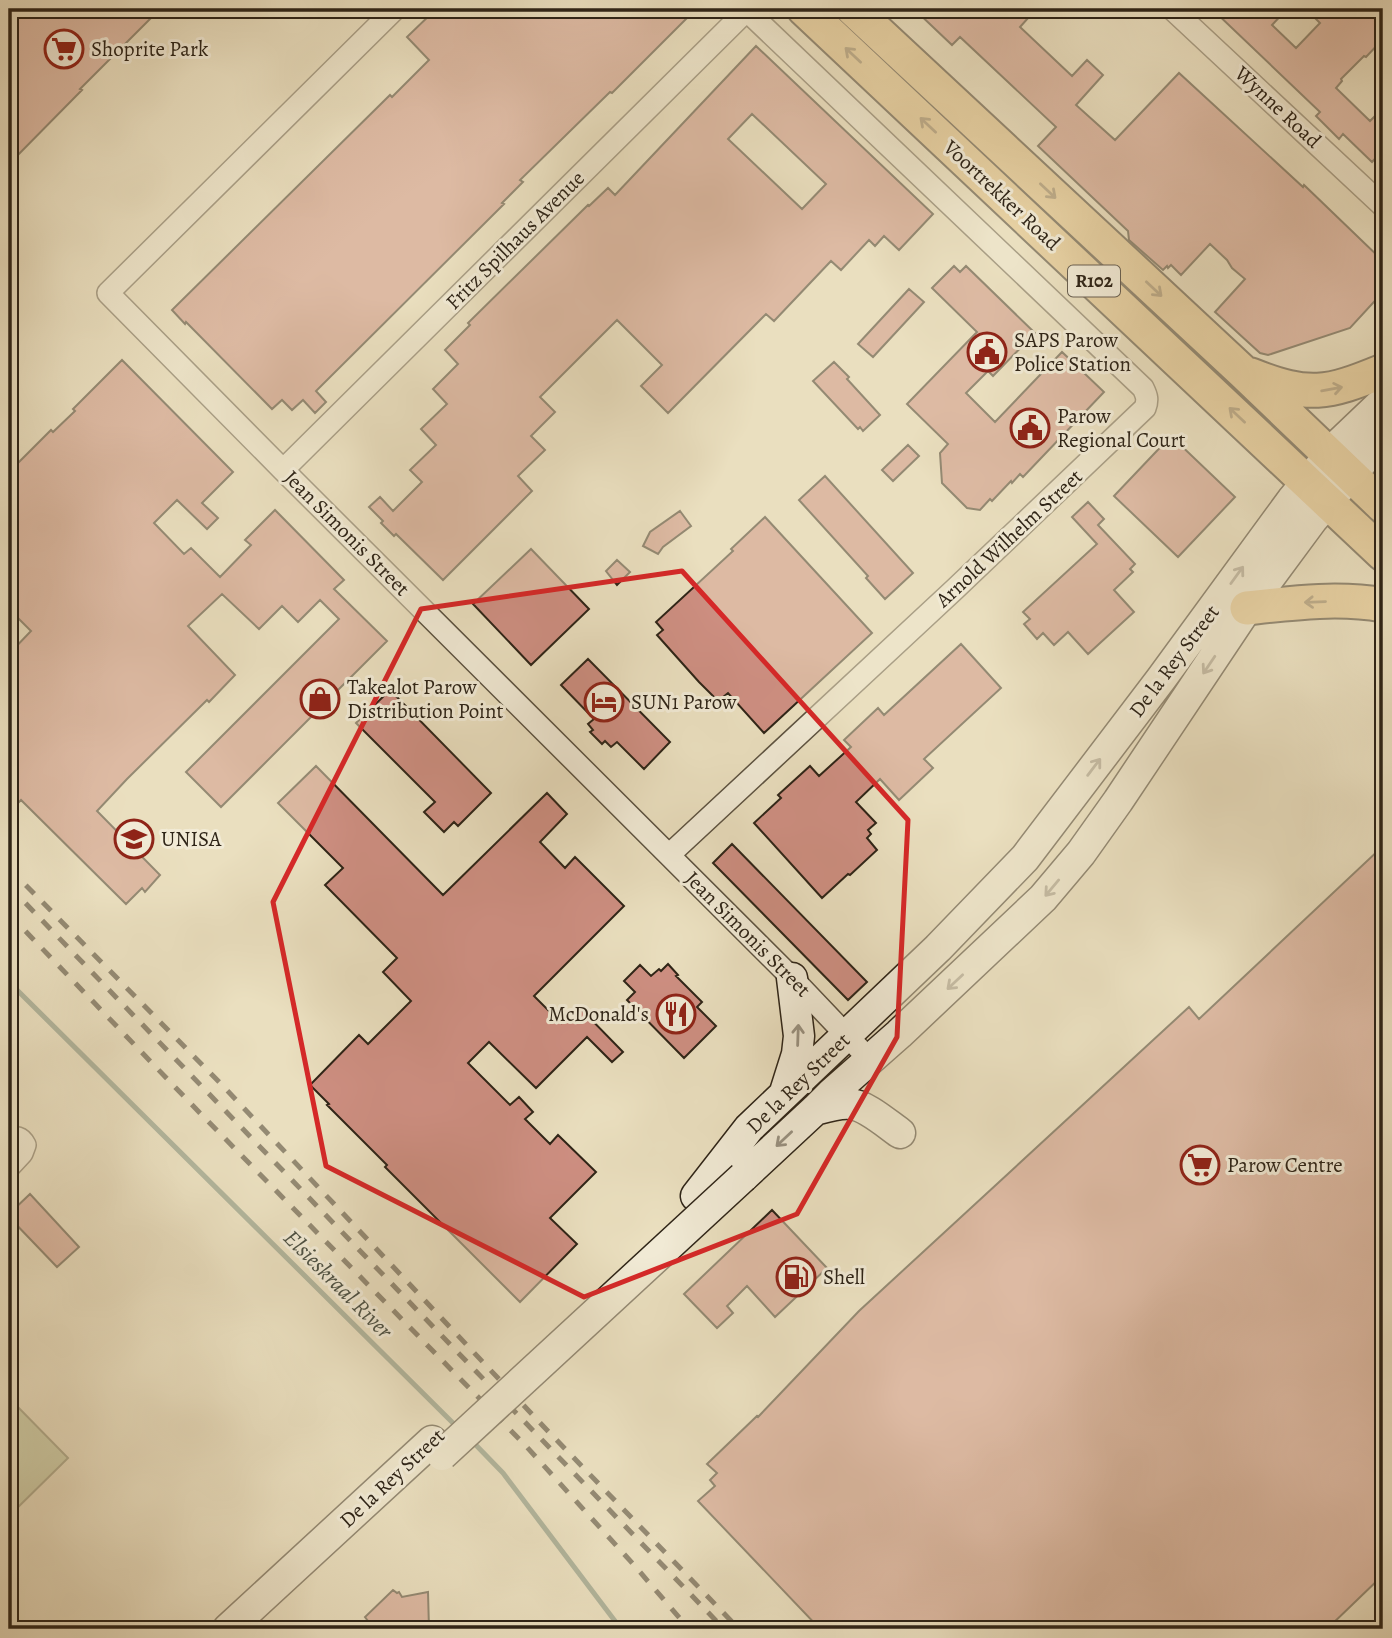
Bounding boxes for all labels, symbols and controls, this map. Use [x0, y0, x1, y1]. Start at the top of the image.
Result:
supermarket icon: Shoprite Park [43, 28, 85, 70]
place label: Shoprite Park [91, 35, 209, 63]
one-way arrow [845, 46, 862, 63]
street label: Wynne Road [1228, 59, 1328, 155]
one-way arrow [920, 116, 937, 133]
street label: Voortrekker Road [937, 133, 1067, 257]
street label: Fritz Spilhaus Avenue [439, 164, 591, 316]
one-way arrow [1039, 182, 1056, 199]
road number: R102 [1068, 266, 1120, 296]
one-way arrow [1145, 280, 1162, 297]
place label: SAPS Parow Police Station [1014, 326, 1131, 378]
public building icon: SAPS Parow Police Station [966, 331, 1008, 373]
one-way arrow [1320, 382, 1343, 395]
place label: Parow Regional Court [1057, 402, 1185, 454]
public building icon: Parow Regional Court [1009, 407, 1051, 449]
one-way arrow [1228, 407, 1245, 424]
street label: Arnold Wilhelm Street [929, 463, 1089, 614]
street label: Jean Simonis Street [278, 464, 416, 602]
one-way arrow [1230, 566, 1244, 585]
one-way arrow [1304, 595, 1327, 608]
street label: De la Rey Street [1122, 599, 1226, 723]
one-way arrow [1202, 655, 1216, 674]
place label: Takealot Parow Distribution Point [347, 673, 504, 725]
shop icon: Takealot Parow Distribution Point [299, 678, 341, 720]
hotel icon: SUN1 Parow [583, 681, 625, 723]
place label: SUN1 Parow [631, 688, 737, 716]
one-way arrow [1087, 758, 1102, 777]
school or university icon: UNISA [113, 818, 155, 860]
place label: UNISA [161, 825, 222, 853]
street label: Jean Simonis Street [679, 865, 817, 1003]
one-way arrow [1044, 879, 1060, 897]
one-way arrow [947, 973, 964, 990]
restaurant icon: McDonald's [655, 993, 697, 1035]
place label: McDonald's [548, 1000, 649, 1028]
one-way arrow [791, 1024, 804, 1047]
street label: De la Rey Street [740, 1026, 856, 1140]
one-way arrow [775, 1131, 793, 1147]
supermarket icon: Parow Centre [1179, 1144, 1221, 1186]
place label: Parow Centre [1227, 1151, 1343, 1179]
water label: Elsieskraal River [277, 1223, 400, 1346]
fuel station icon: Shell [775, 1256, 817, 1298]
place label: Shell [823, 1263, 865, 1291]
street label: De la Rey Street [333, 1422, 451, 1534]

